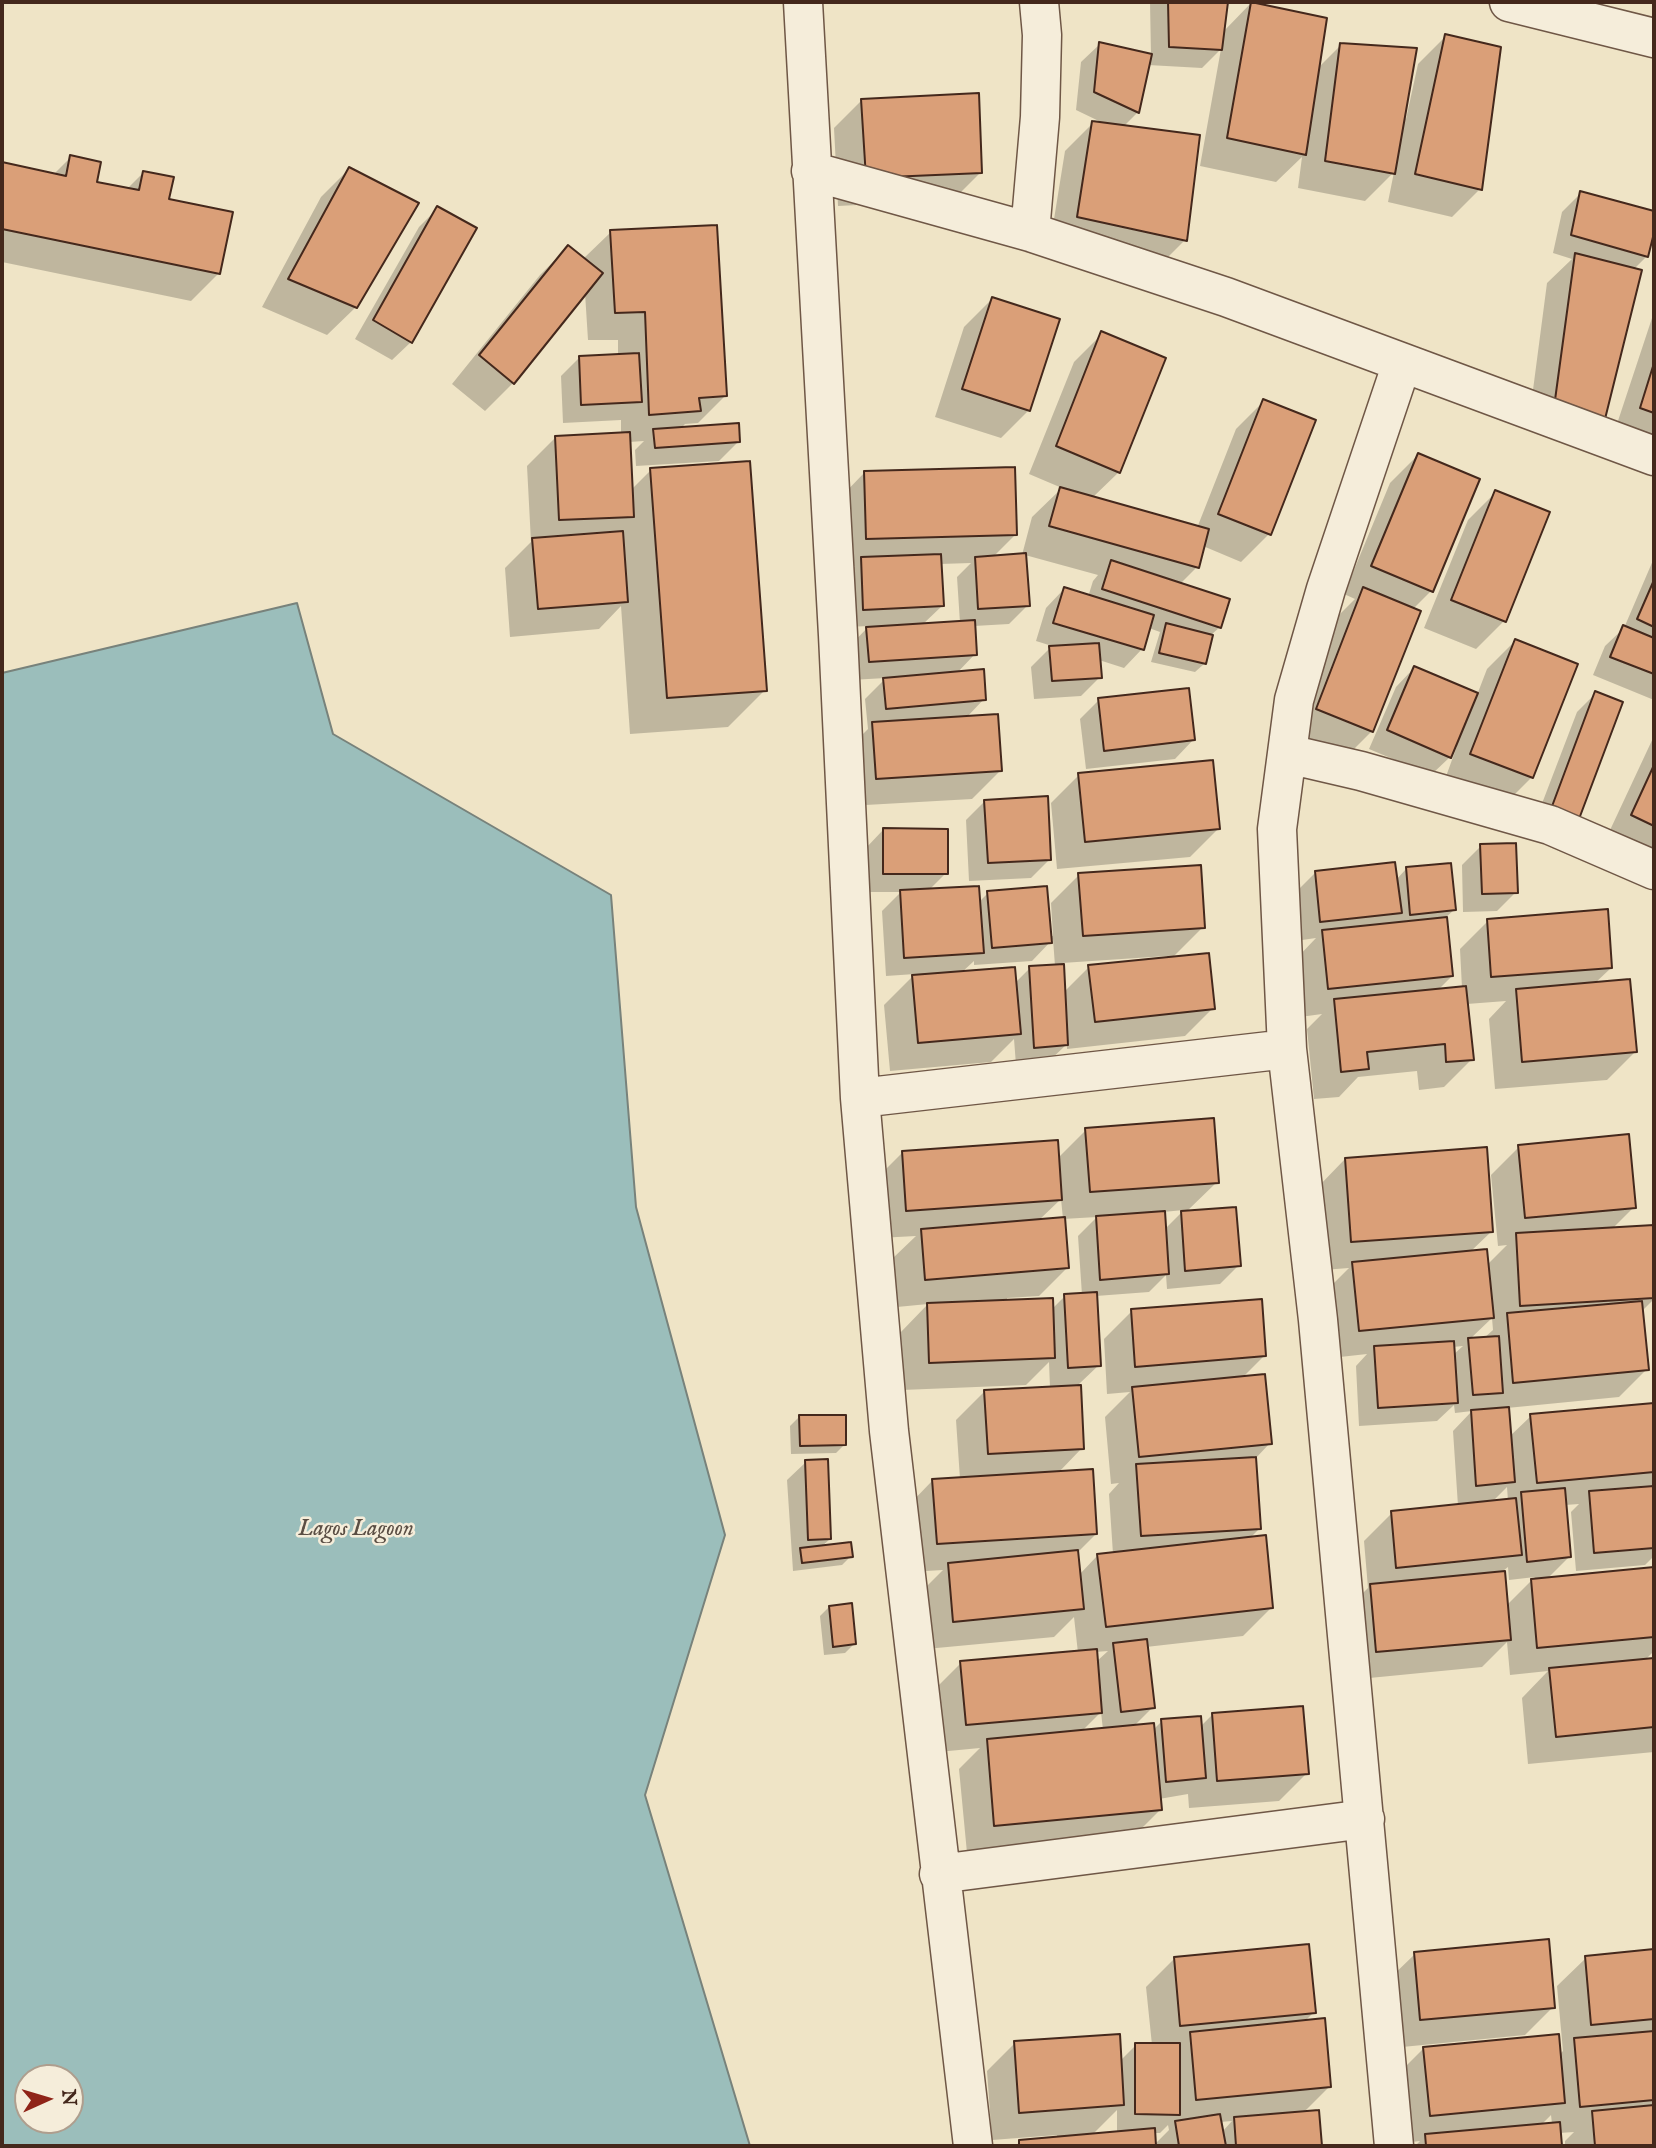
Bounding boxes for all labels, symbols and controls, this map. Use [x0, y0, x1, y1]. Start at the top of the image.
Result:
water label: Lagos Lagoon [298, 1516, 414, 1544]
north arrow [14, 2064, 84, 2134]
text: N [55, 2089, 80, 2107]

